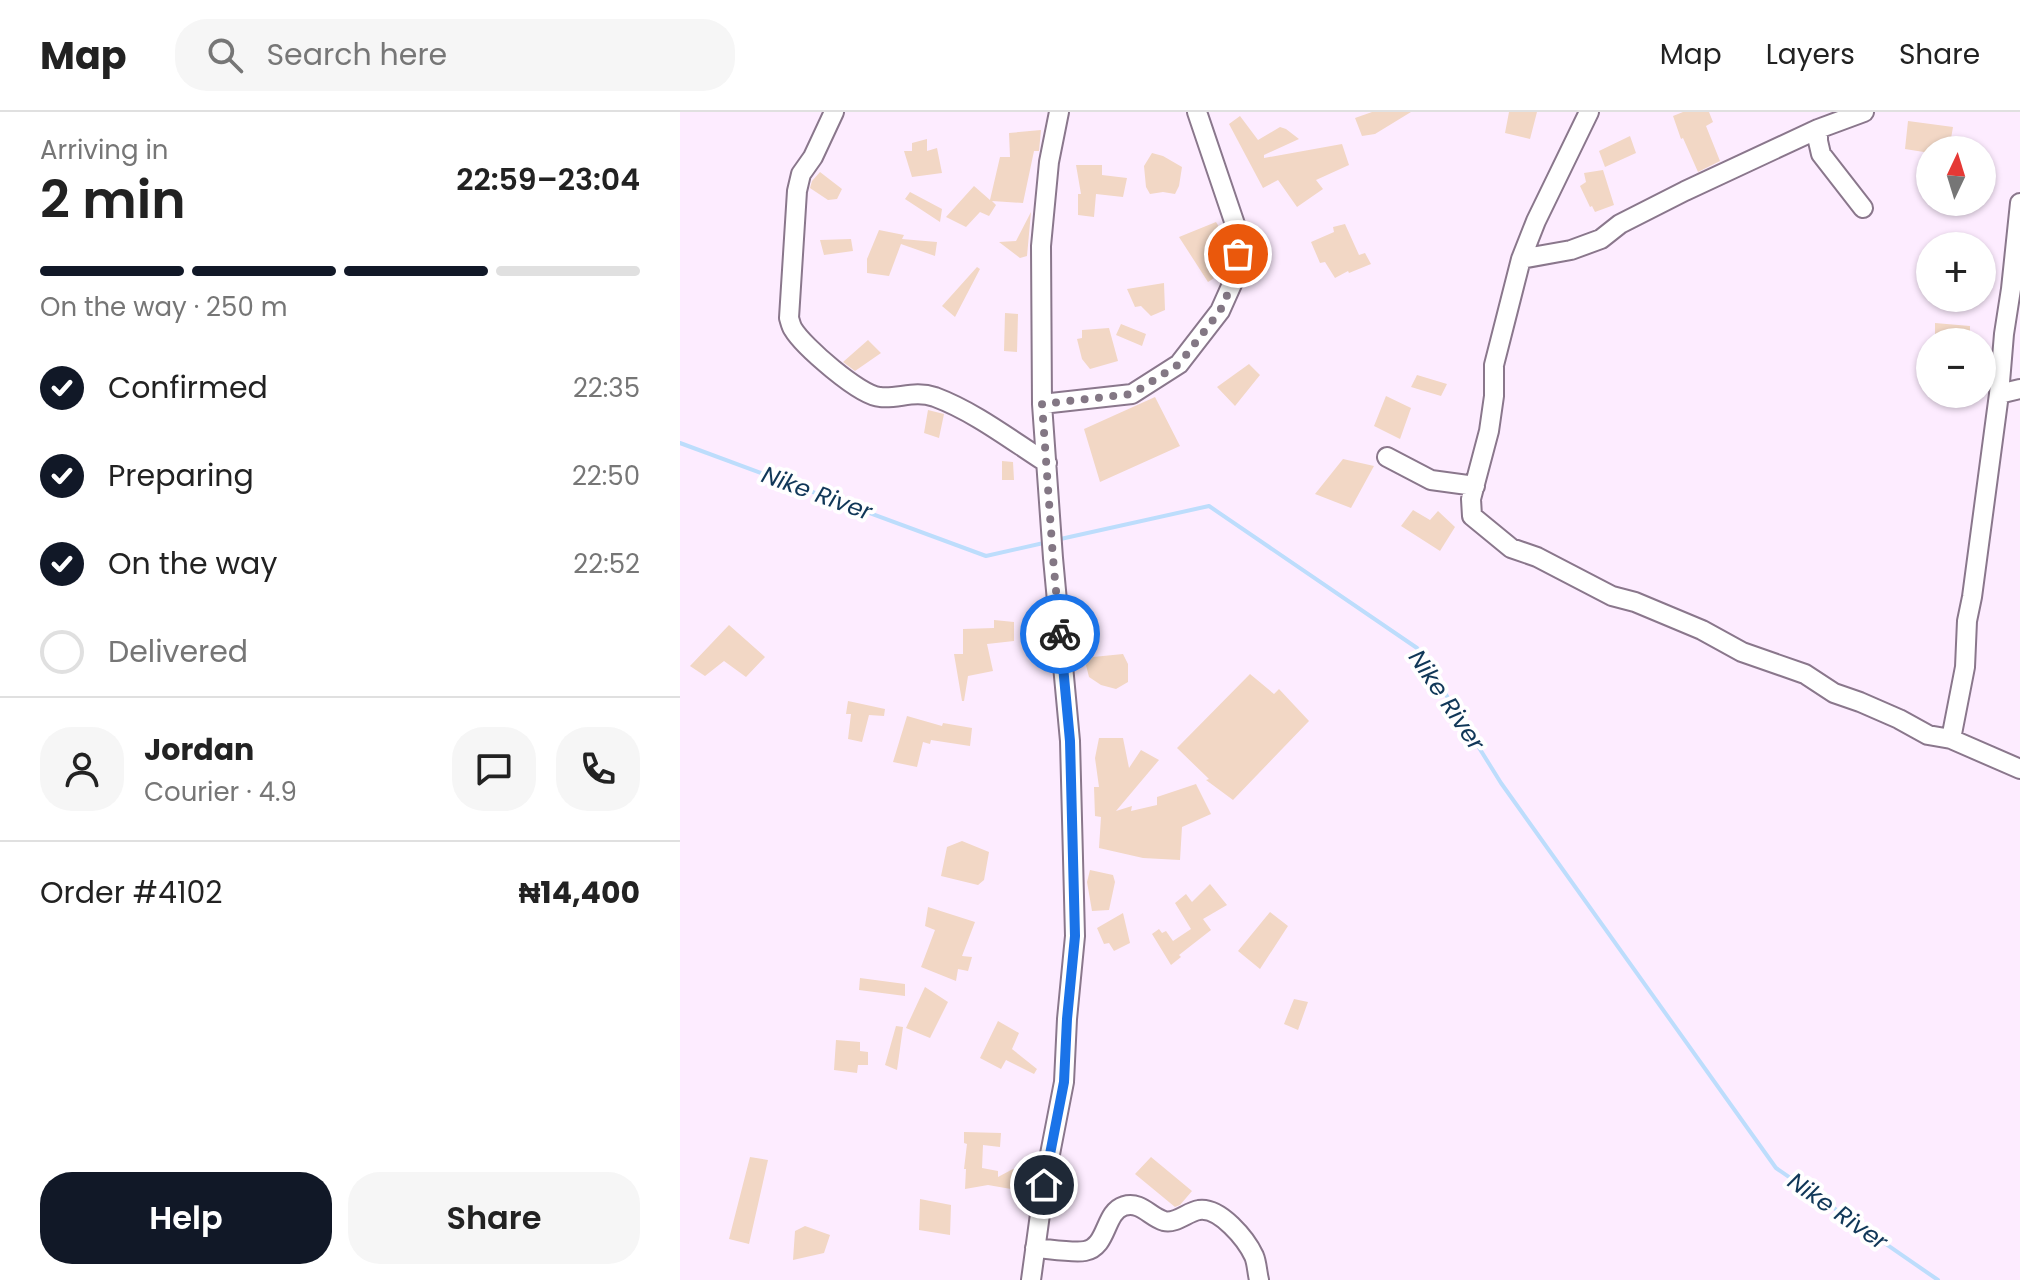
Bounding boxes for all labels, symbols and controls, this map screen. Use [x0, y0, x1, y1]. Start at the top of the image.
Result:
search box [175, 19, 735, 91]
text: Map [40, 29, 127, 82]
icon: search [203, 33, 247, 77]
text: Search here [267, 33, 447, 76]
text: Map [1660, 35, 1722, 74]
text: Layers [1766, 35, 1855, 74]
text: Share [1899, 35, 1980, 74]
text: Arriving in [40, 132, 169, 168]
north arrow [1916, 136, 1996, 216]
map controls [1916, 136, 1996, 408]
text: 22:59–23:04 [456, 158, 640, 201]
text: 2 min [40, 163, 186, 236]
pin [1204, 220, 1272, 288]
icon: bag [1216, 232, 1260, 276]
button: + [1916, 232, 1996, 312]
text: On the way · 250 m [40, 289, 287, 325]
button: − [1916, 328, 1996, 408]
icon: check [40, 366, 84, 410]
text: Confirmed [108, 366, 268, 409]
text: 22:35 [573, 370, 640, 406]
icon: check [40, 454, 84, 498]
text: Preparing [108, 454, 254, 497]
text: 22:50 [572, 458, 640, 494]
water label: Nike River [757, 458, 878, 529]
icon: check [40, 542, 84, 586]
text: On the way [108, 542, 277, 585]
text: 22:52 [573, 546, 640, 582]
courier [1020, 594, 1100, 674]
icon: bike [1038, 612, 1082, 656]
text: Delivered [108, 630, 248, 673]
water label: Nike River [1401, 643, 1493, 758]
button: person [40, 727, 124, 811]
button: chat [452, 727, 536, 811]
button: phone [556, 727, 640, 811]
text: Jordan [144, 728, 254, 771]
text: Courier · 4.9 [144, 774, 297, 810]
text: Order #4102 [40, 871, 223, 914]
text: ₦14,400 [519, 871, 640, 914]
pin [1010, 1151, 1078, 1219]
icon: home [1022, 1163, 1066, 1207]
water label: Nike River [1781, 1165, 1895, 1258]
button: Help [40, 1172, 332, 1264]
button: Share [348, 1172, 640, 1264]

